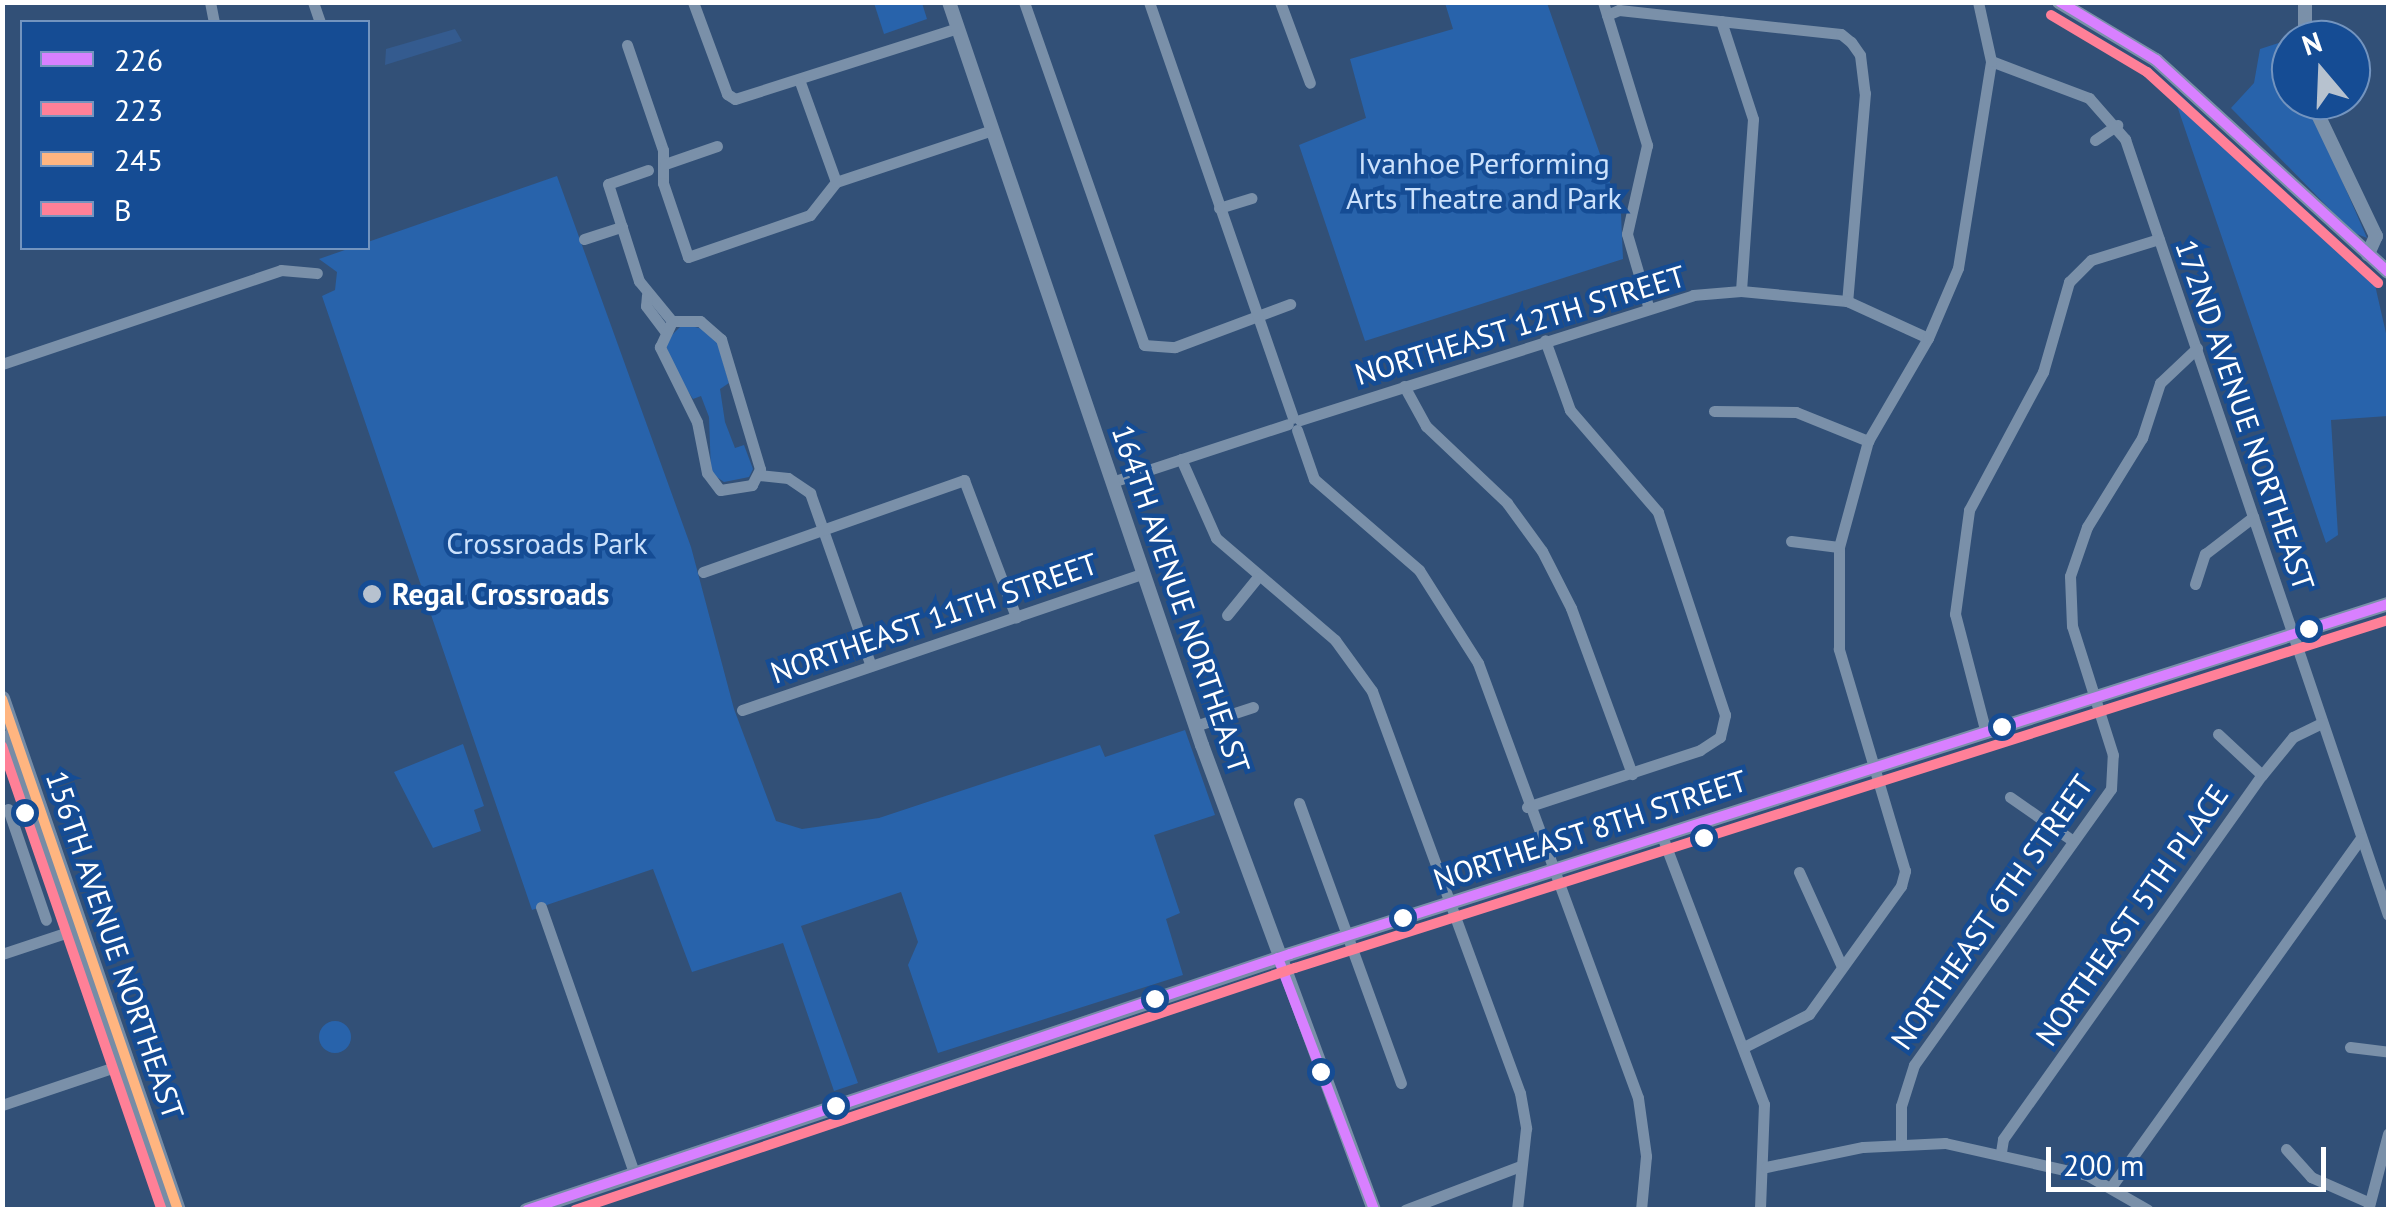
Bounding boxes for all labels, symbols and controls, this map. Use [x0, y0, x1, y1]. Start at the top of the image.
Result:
legend [20, 20, 370, 250]
north arrow [2271, 20, 2371, 120]
text: N [2297, 23, 2326, 64]
text: 226 [114, 40, 163, 79]
text: 223 [114, 90, 163, 129]
text: 245 [114, 140, 163, 179]
park label: Ivanhoe Performing Arts Theatre and Park [1346, 145, 1622, 216]
text: B [114, 190, 132, 229]
street label: 172ND AVENUE NORTHEAST [2168, 234, 2322, 596]
street label: NORTHEAST 12TH STREET [1350, 257, 1690, 393]
street label: 164TH AVENUE NORTHEAST [1104, 420, 1258, 778]
park label: Crossroads Park [446, 525, 648, 561]
street label: NORTHEAST 11TH STREET [765, 545, 1103, 691]
place label: Regal Crossroads [392, 576, 610, 612]
marker: Regal Crossroads [361, 583, 383, 605]
unlabelled marker [2299, 619, 2319, 639]
unlabelled marker [1992, 717, 2012, 737]
street label: NORTHEAST 8TH STREET [1428, 762, 1752, 898]
street label: 156TH AVENUE NORTHEAST [38, 766, 192, 1124]
street label: NORTHEAST 6TH STREET [1883, 767, 2101, 1057]
street label: NORTHEAST 5TH PLACE [2028, 777, 2236, 1053]
unlabelled marker [15, 803, 35, 823]
unlabelled marker [1694, 828, 1714, 848]
unlabelled marker [1393, 908, 1413, 928]
unlabelled marker [1145, 989, 1165, 1009]
unlabelled marker [1311, 1062, 1331, 1082]
unlabelled marker [826, 1096, 846, 1116]
scale bar [2051, 1127, 2331, 1189]
text: 200 m [2063, 1145, 2144, 1184]

